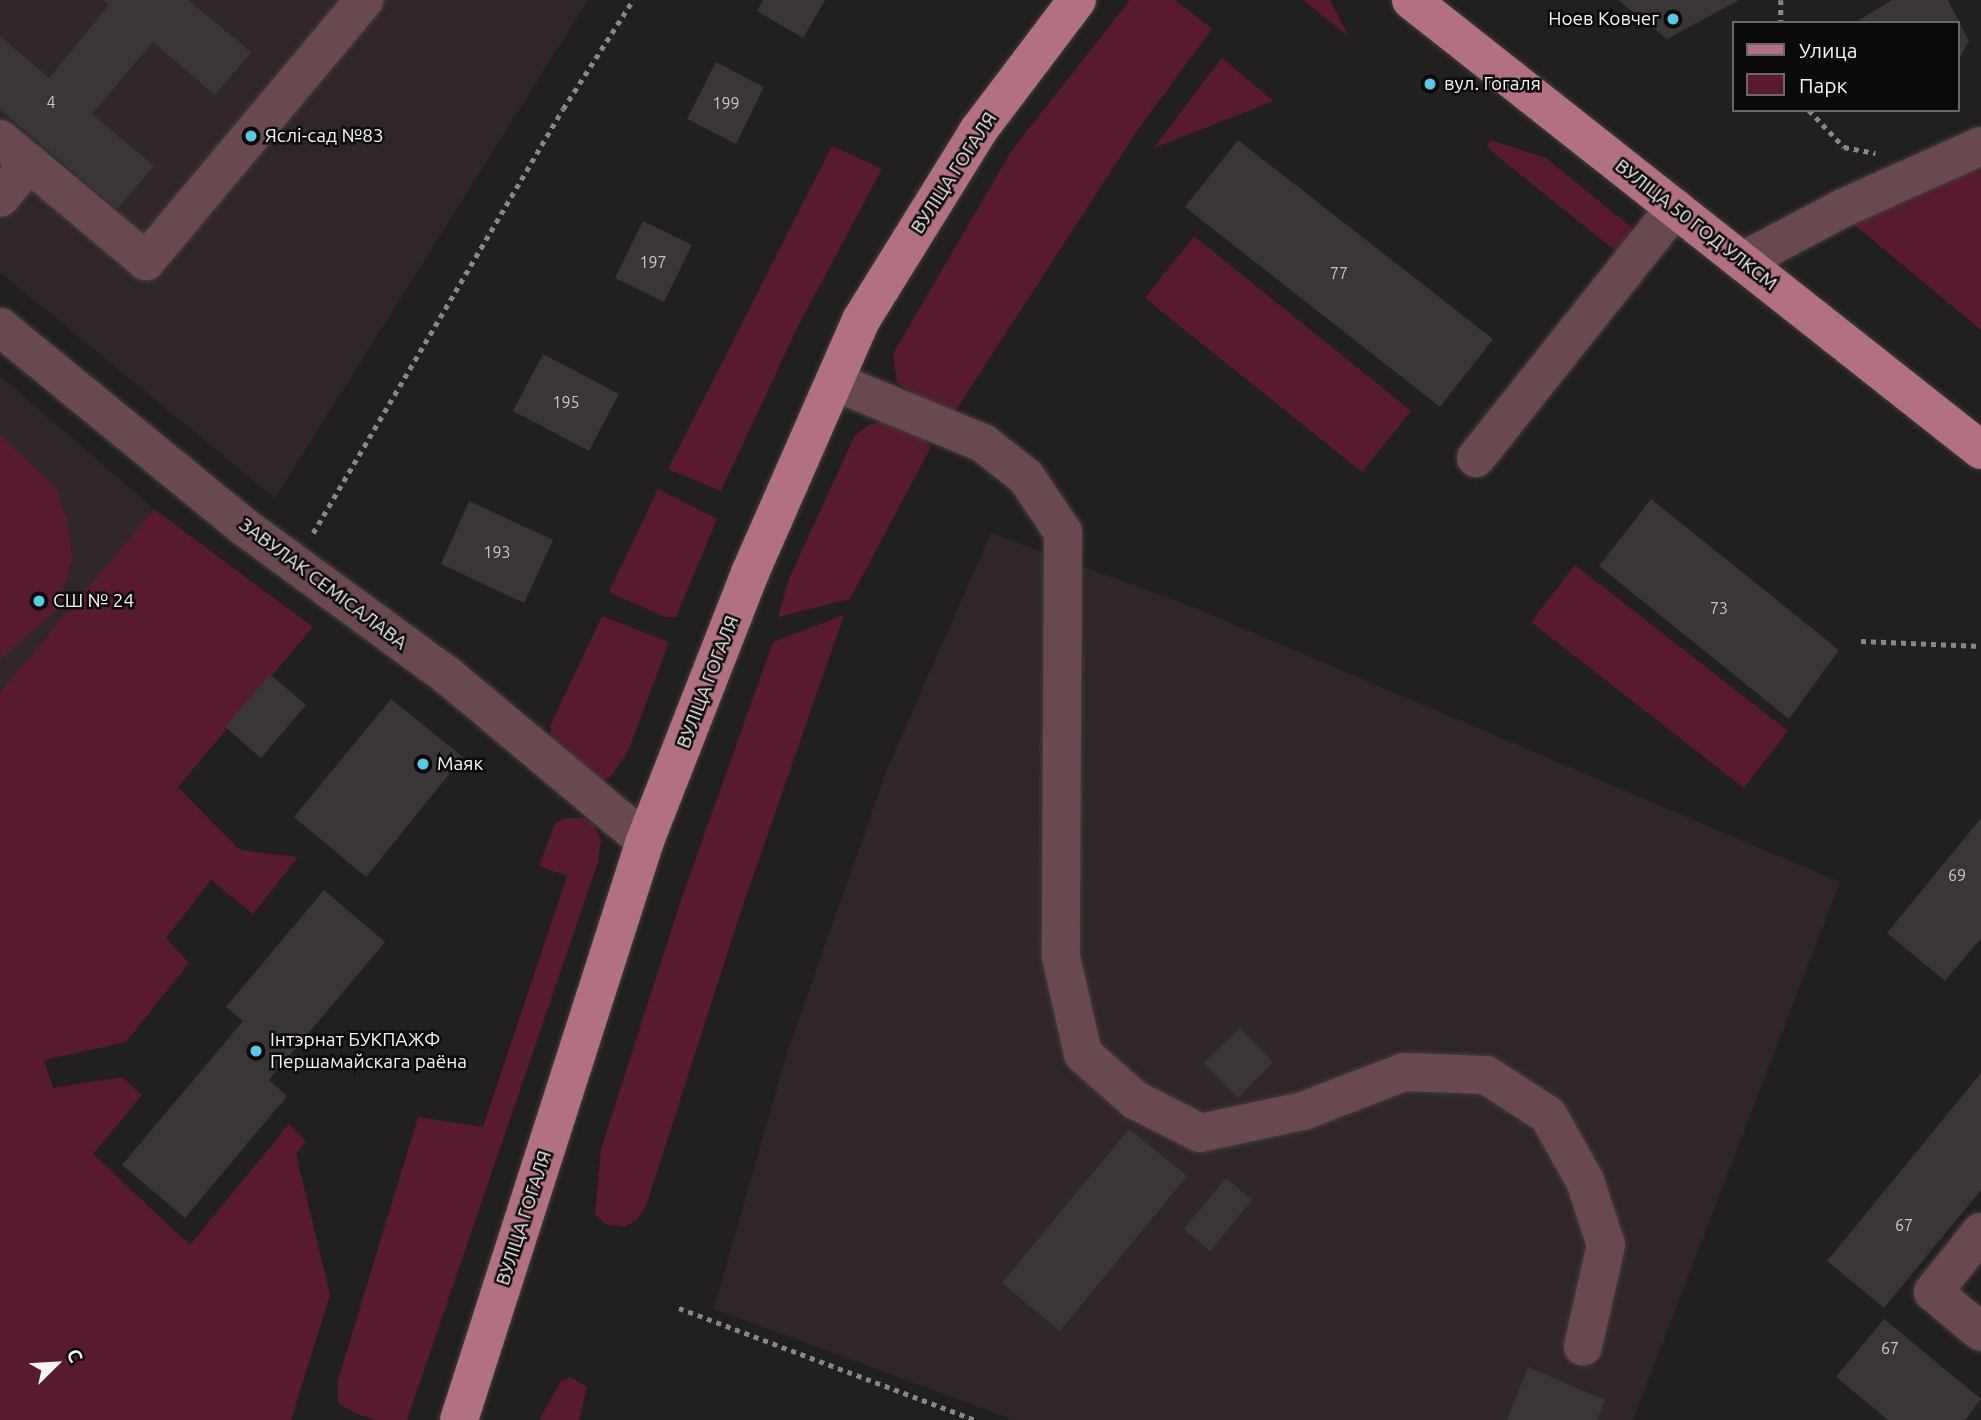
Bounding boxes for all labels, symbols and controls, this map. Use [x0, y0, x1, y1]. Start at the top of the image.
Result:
place label: Ноев Ковчег [1548, 8, 1659, 30]
marker: Ноев Ковчег [1665, 11, 1681, 27]
legend [1732, 21, 1960, 112]
text: Улица [1799, 38, 1857, 62]
place label: вул. Гогаля [1444, 73, 1541, 95]
text: Парк [1799, 73, 1847, 97]
marker: вул. Гогаля [1422, 76, 1438, 92]
house number: 4 [46, 92, 56, 112]
house number: 199 [712, 93, 740, 113]
street label: ВУЛІЦА ГОГАЛЯ [906, 108, 1002, 238]
place label: Яслі-сад №83 [265, 125, 384, 147]
marker: Яслі-сад №83 [243, 128, 259, 144]
street label: ВУЛІЦА 50 ГОД УЛКСМ [1610, 155, 1782, 295]
house number: 197 [639, 252, 667, 272]
house number: 77 [1330, 263, 1348, 283]
house number: 195 [552, 392, 580, 412]
street label: ЗАВУЛАК СЕМІСАЛАВА [235, 513, 411, 655]
house number: 193 [483, 542, 511, 562]
place label: СШ № 24 [53, 590, 134, 612]
marker: СШ № 24 [31, 593, 47, 609]
house number: 73 [1710, 598, 1728, 618]
street label: ВУЛІЦА ГОГАЛЯ [672, 613, 744, 751]
place label: Маяк [437, 753, 483, 775]
marker: Маяк [415, 756, 431, 772]
house number: 69 [1948, 865, 1966, 885]
place label: Інтэрнат БУКПАЖФ Першамайскага раёна [270, 1029, 467, 1073]
marker: Інтэрнат БУКПАЖФ Першамайскага раёна [248, 1043, 264, 1059]
street label: ВУЛІЦА ГОГАЛЯ [492, 1148, 556, 1288]
house number: 67 [1895, 1215, 1913, 1235]
north arrow [21, 1329, 91, 1399]
house number: 67 [1881, 1338, 1899, 1358]
text: С [63, 1345, 88, 1365]

